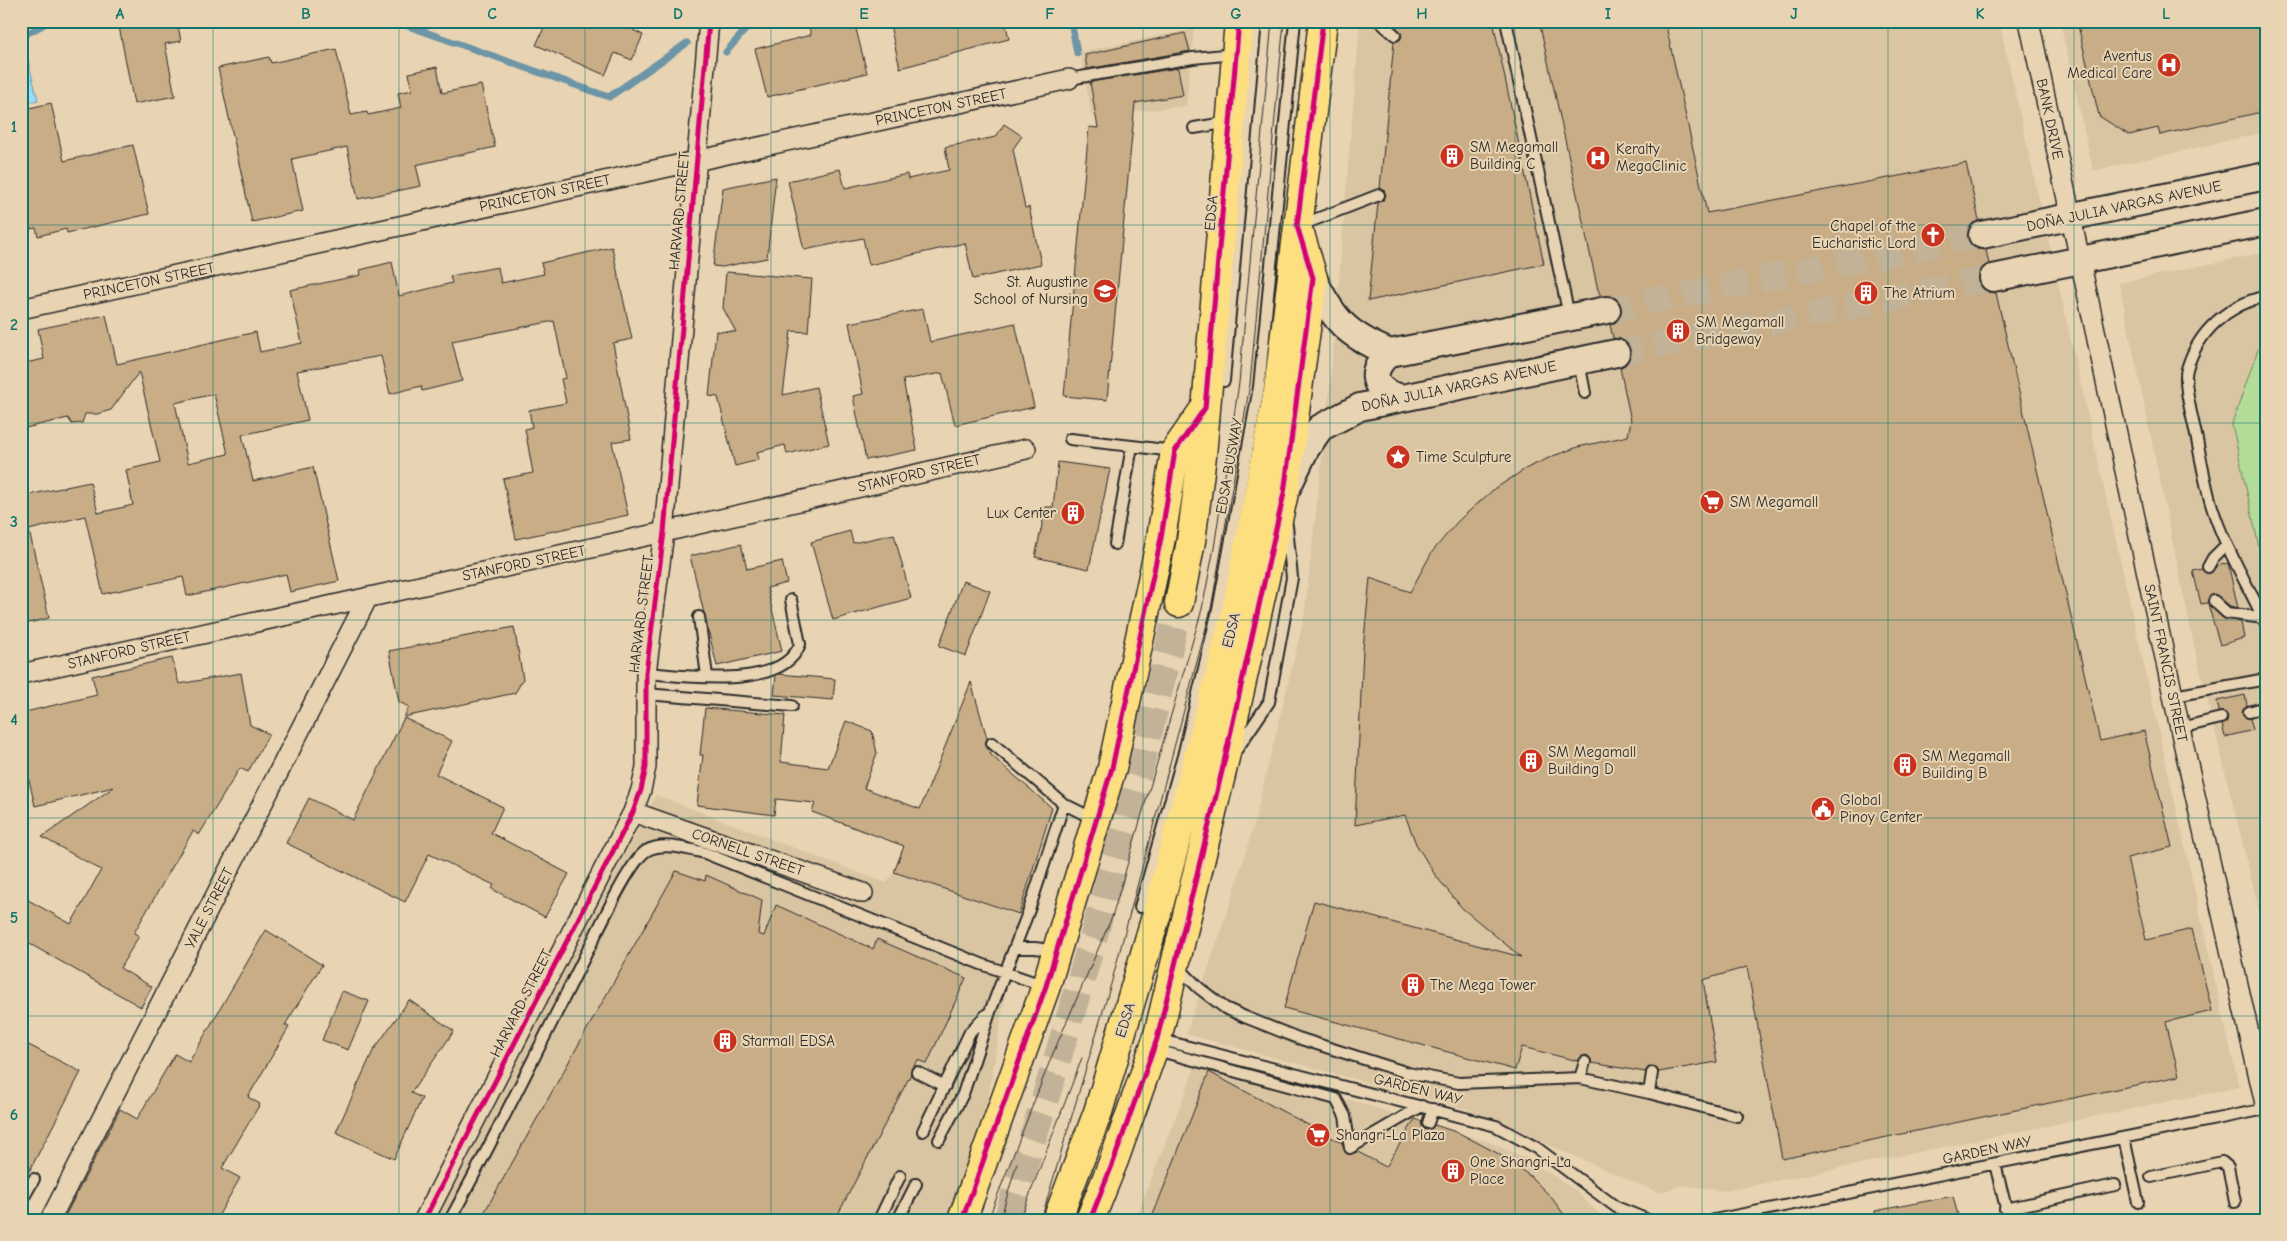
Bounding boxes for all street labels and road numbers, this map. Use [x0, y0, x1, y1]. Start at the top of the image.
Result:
street label: BANK DRIVE [2033, 77, 2067, 161]
street label: PRINCETON STREET [874, 84, 1008, 130]
street label: HARVARD STREET [665, 151, 693, 271]
street label: PRINCETON STREET [478, 170, 612, 216]
street label: DOÑA JULIA VARGAS AVENUE [2025, 177, 2223, 235]
street label: EDSA [1200, 194, 1222, 231]
street label: PRINCETON STREET [82, 258, 216, 304]
street label: DOÑA JULIA VARGAS AVENUE [1360, 357, 1558, 415]
street label: EDSA BUSWAY [1212, 416, 1246, 516]
street label: STANFORD STREET [856, 450, 982, 496]
street label: STANFORD STREET [461, 541, 587, 585]
street label: HARVARD STREET [625, 554, 657, 674]
street label: SAINT FRANCIS STREET [2140, 582, 2192, 744]
street label: EDSA [1218, 610, 1244, 649]
street label: STANFORD STREET [66, 627, 192, 673]
street label: CORNELL STREET [689, 824, 807, 880]
street label: YALE STREET [181, 864, 237, 952]
street label: HARVARD STREET [486, 946, 556, 1060]
street label: EDSA [1111, 1000, 1139, 1040]
street label: GARDEN WAY [1372, 1069, 1464, 1109]
street label: GARDEN WAY [1941, 1132, 2033, 1168]

